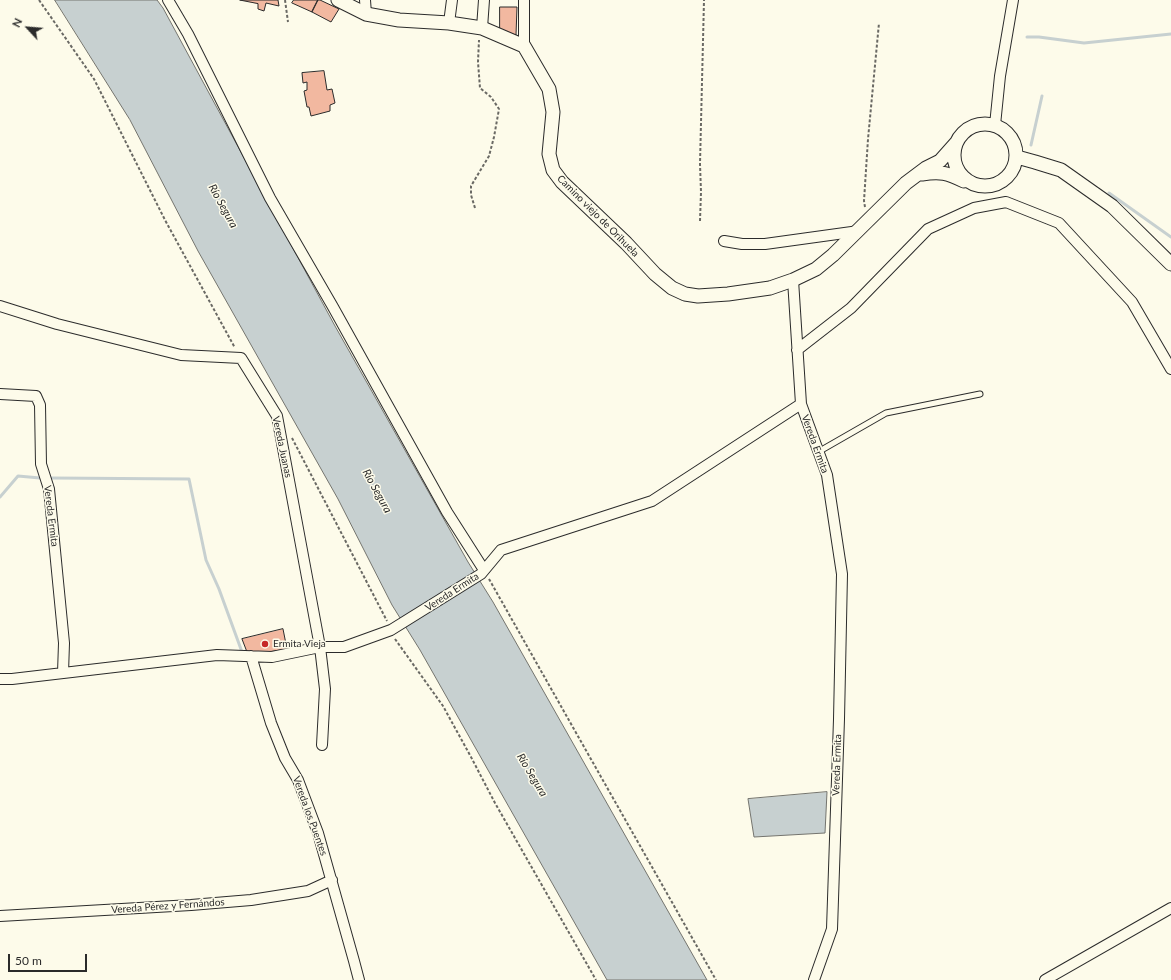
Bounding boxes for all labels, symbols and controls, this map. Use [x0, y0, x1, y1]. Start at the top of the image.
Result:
north arrow [8, 8, 48, 48]
text: N [9, 16, 24, 29]
street label: Camino viejo de Orihuela [555, 173, 641, 259]
water label: Río Segura [206, 182, 240, 230]
street label: Vereda Ermita [799, 413, 831, 475]
street label: Vereda Juanas [270, 415, 294, 479]
water label: Río Segura [360, 467, 394, 515]
street label: Vereda Ermita [41, 485, 61, 547]
street label: Vereda Ermita [423, 570, 481, 614]
place label: Ermita Vieja [273, 638, 326, 650]
marker: Ermita Vieja [260, 639, 270, 649]
street label: Vereda Ermita [830, 734, 844, 796]
water label: Río Segura [514, 751, 550, 799]
street label: Vereda los Puentes [290, 775, 330, 857]
street label: Vereda Pérez y Fernándos [111, 896, 225, 916]
scale bar [10, 946, 89, 972]
text: 50 m [15, 953, 42, 968]

